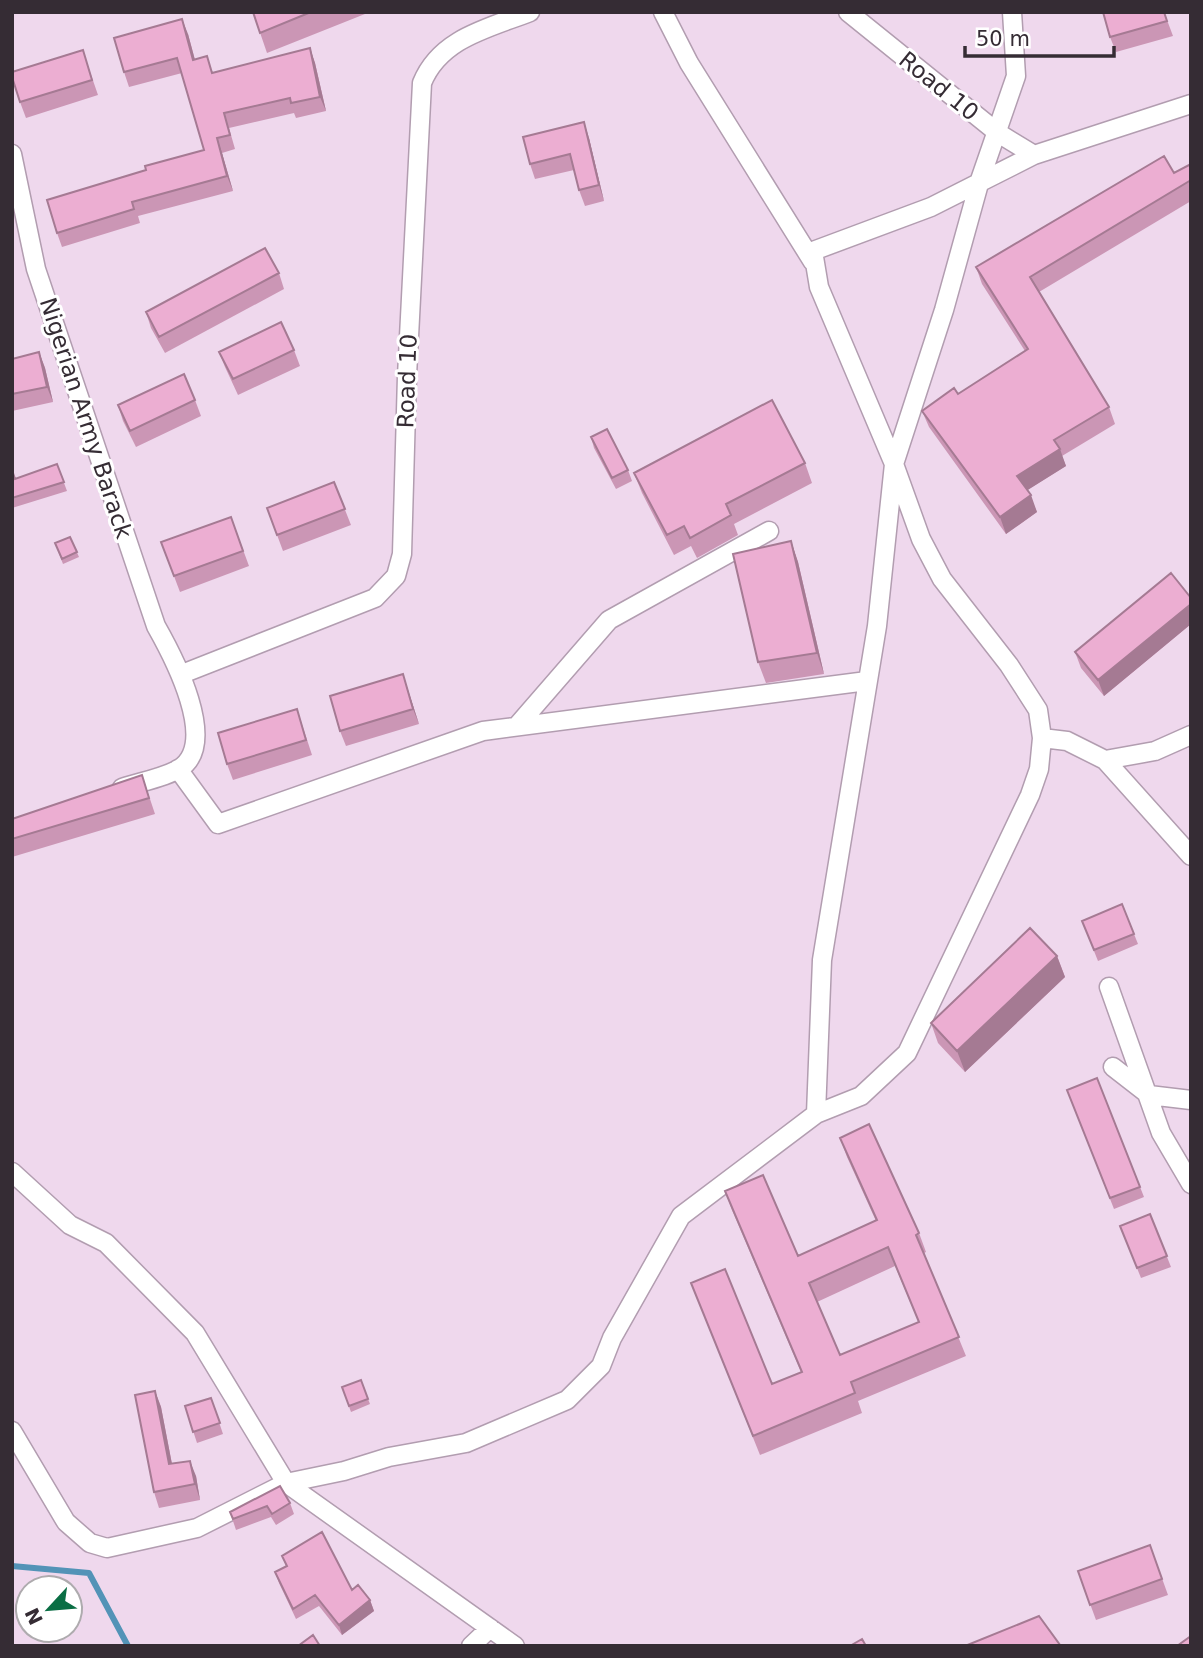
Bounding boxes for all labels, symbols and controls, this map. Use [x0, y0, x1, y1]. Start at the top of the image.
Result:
scale bar [965, 14, 1114, 58]
text: 50 m [976, 27, 1030, 51]
street label: Road 10 [894, 46, 984, 126]
street label: Nigerian Army Barack [35, 294, 137, 542]
street label: Road 10 [392, 333, 422, 429]
north arrow [14, 1574, 84, 1644]
text: N [20, 1604, 47, 1628]

